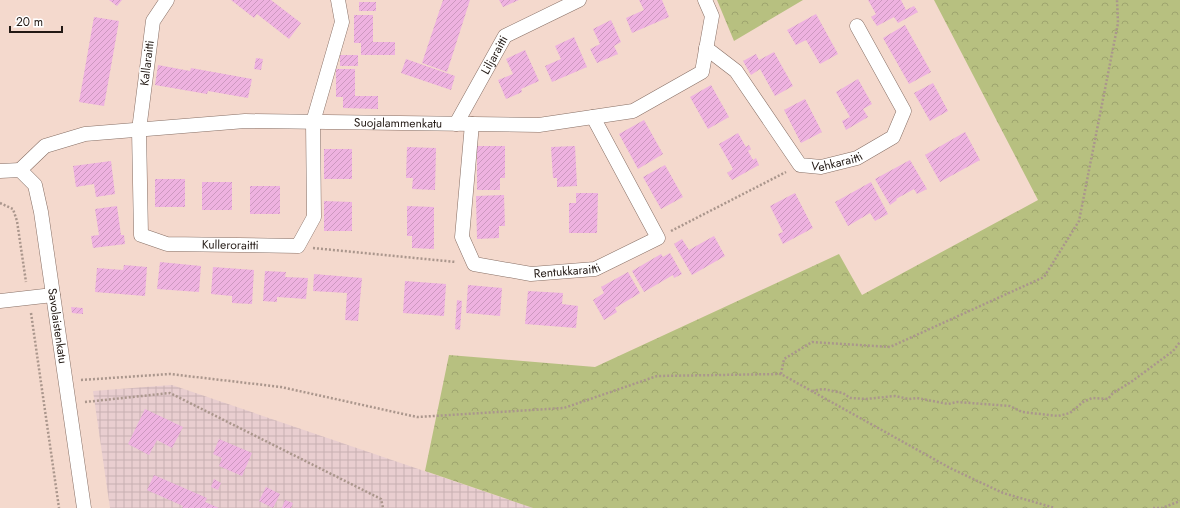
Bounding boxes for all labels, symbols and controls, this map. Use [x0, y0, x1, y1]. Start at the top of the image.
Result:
scale bar [10, 8, 62, 34]
text: 20 m [16, 13, 43, 31]
street label: Liljaraitti [476, 32, 513, 78]
street label: Kallaraitti [135, 39, 159, 87]
street label: Suojalammenkatu [354, 113, 442, 133]
street label: Vehkaraitti [810, 147, 866, 176]
street label: Kulleroraitti [202, 236, 259, 254]
street label: Rentukkaraitti [533, 259, 604, 283]
street label: Savolaistenkatu [43, 287, 72, 365]

